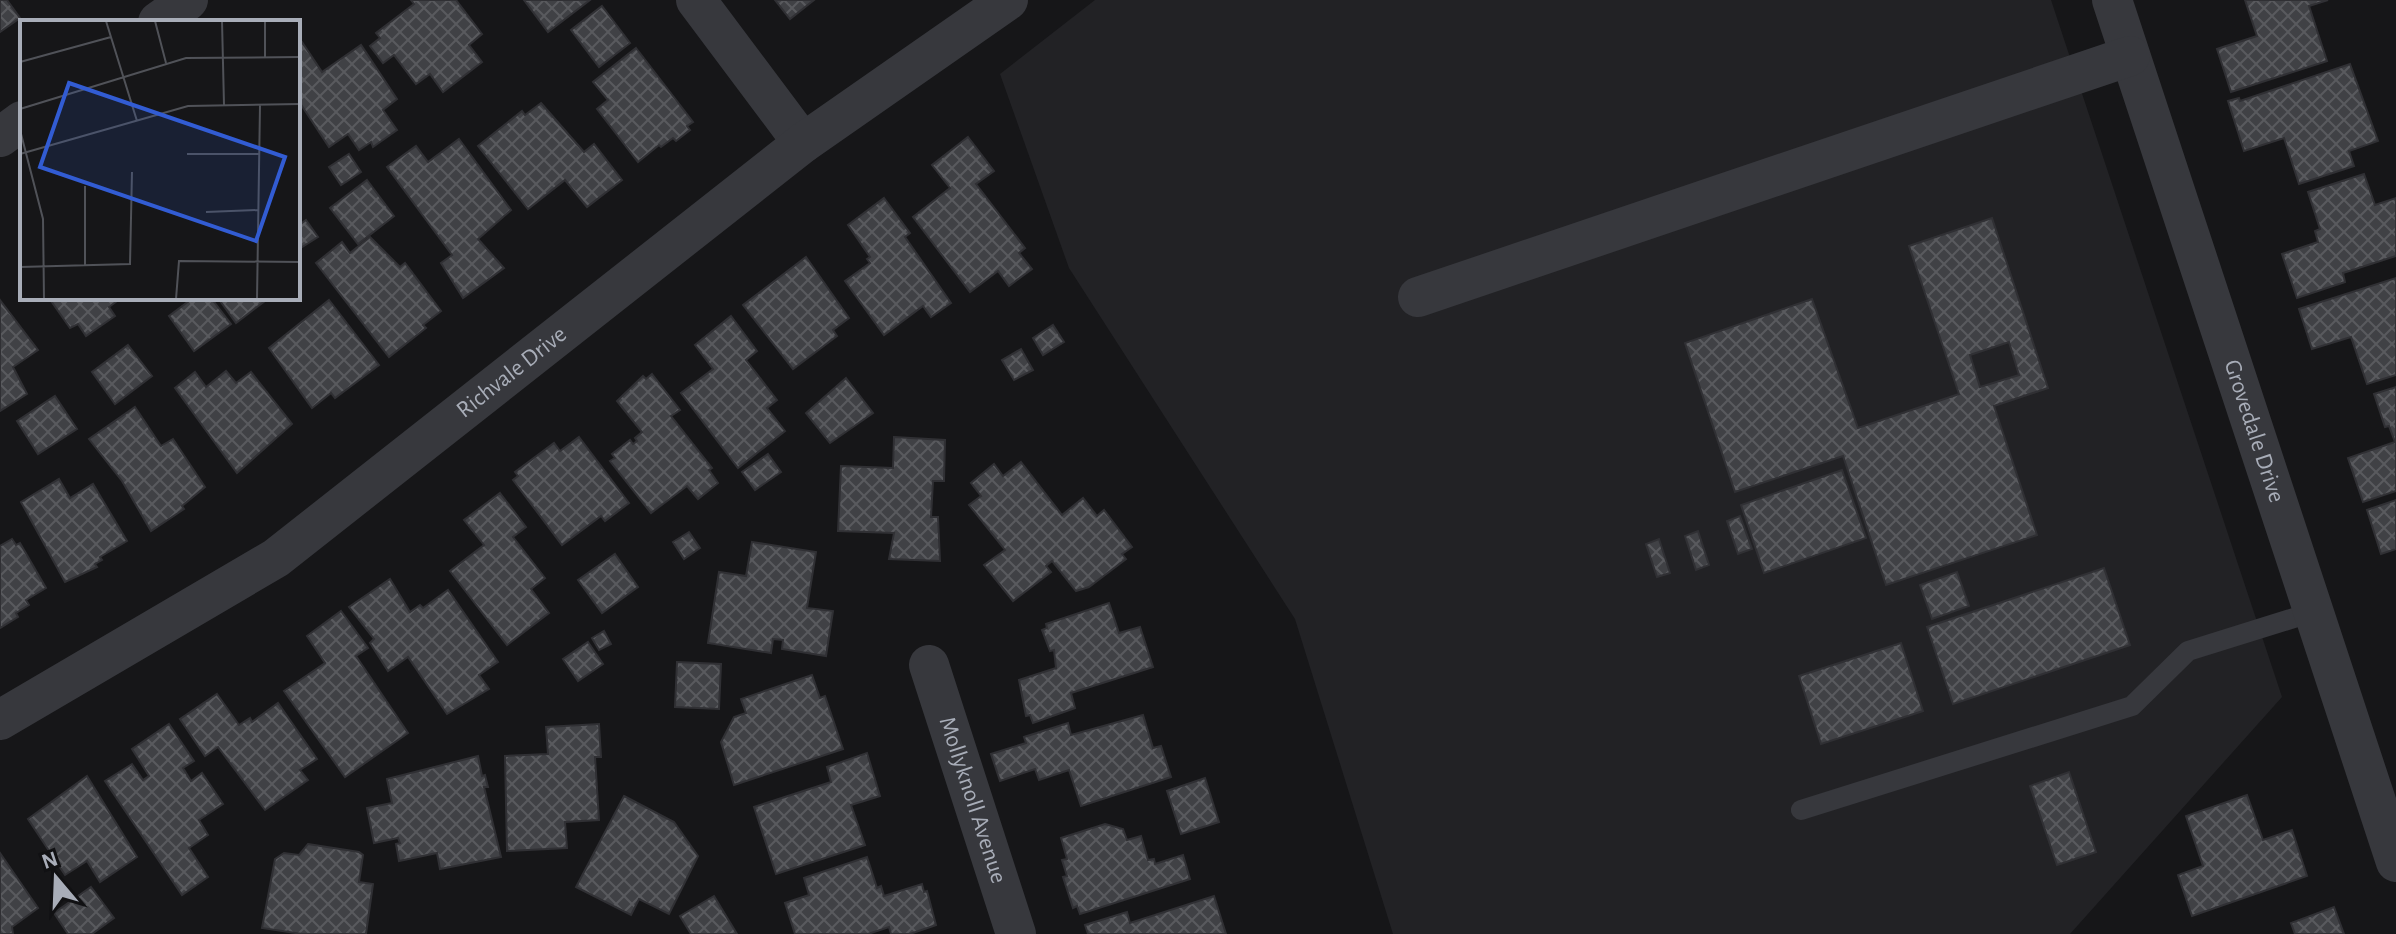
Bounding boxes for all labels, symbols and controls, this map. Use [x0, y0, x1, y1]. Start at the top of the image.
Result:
inset map [20, 20, 300, 300]
street label: Richvale Drive [452, 322, 571, 423]
street label: Grovedale Drive [2219, 357, 2289, 505]
street label: Mollyknoll Avenue [935, 714, 1011, 886]
north arrow [16, 838, 96, 918]
text: N [39, 847, 61, 873]

